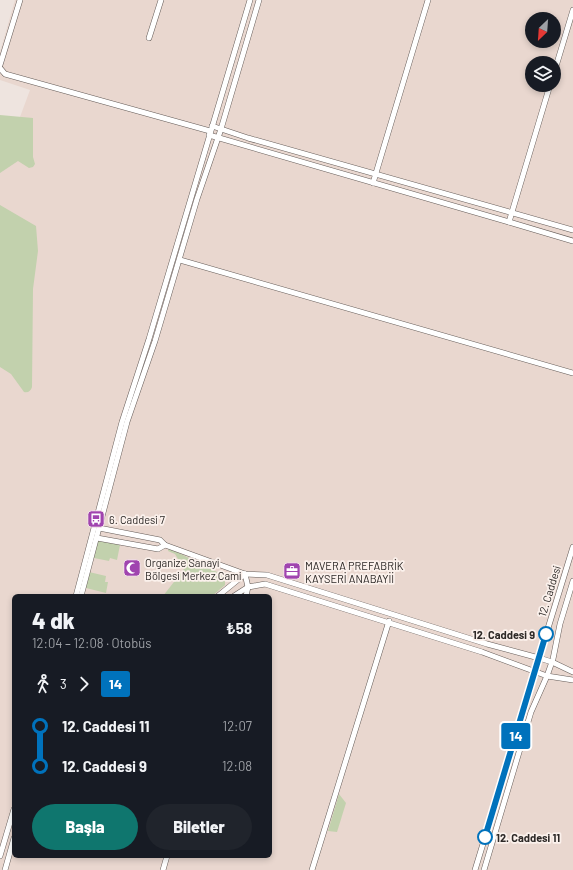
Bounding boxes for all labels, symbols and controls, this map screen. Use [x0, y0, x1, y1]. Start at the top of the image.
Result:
north arrow [525, 12, 561, 48]
map controls [525, 12, 561, 92]
button: layers [525, 56, 561, 92]
bus stop icon: 6. Caddesi 7 [86, 509, 106, 529]
place label: 6. Caddesi 7 [109, 513, 165, 526]
place label: Organize Sanayi Bölgesi Merkez Cami [145, 556, 241, 582]
mosque icon: Organize Sanayi Bölgesi Merkez Cami [122, 558, 142, 578]
place label: MAVERA PREFABRİK KAYSERİ ANABAYİİ [305, 558, 404, 585]
office icon: MAVERA PREFABRİK KAYSERİ ANABAYİİ [282, 561, 302, 581]
street label: 12. Caddesi [535, 564, 563, 618]
text: 4 dk [32, 607, 75, 633]
text: ₺58 [226, 619, 252, 637]
marker: 12. Caddesi 9 [538, 626, 554, 642]
place label: 12. Caddesi 9 [473, 628, 535, 641]
text: 12:04 – 12:08 · Otobüs [32, 635, 152, 651]
icon: walk [32, 673, 54, 695]
icon: forward [73, 673, 95, 695]
text: 14 [109, 675, 122, 692]
text: 3 [60, 676, 67, 692]
text: 12. Caddesi 11 [62, 717, 150, 735]
text: 12:07 [223, 718, 252, 734]
line badge: 14 [498, 723, 534, 749]
text: 14 [509, 727, 523, 744]
text: 12. Caddesi 9 [62, 757, 147, 775]
text: 12:08 [222, 758, 252, 774]
button: Başla [32, 804, 138, 850]
button: Biletler [146, 804, 252, 850]
marker: 12. Caddesi 11 [477, 829, 493, 845]
place label: 12. Caddesi 11 [496, 831, 560, 844]

